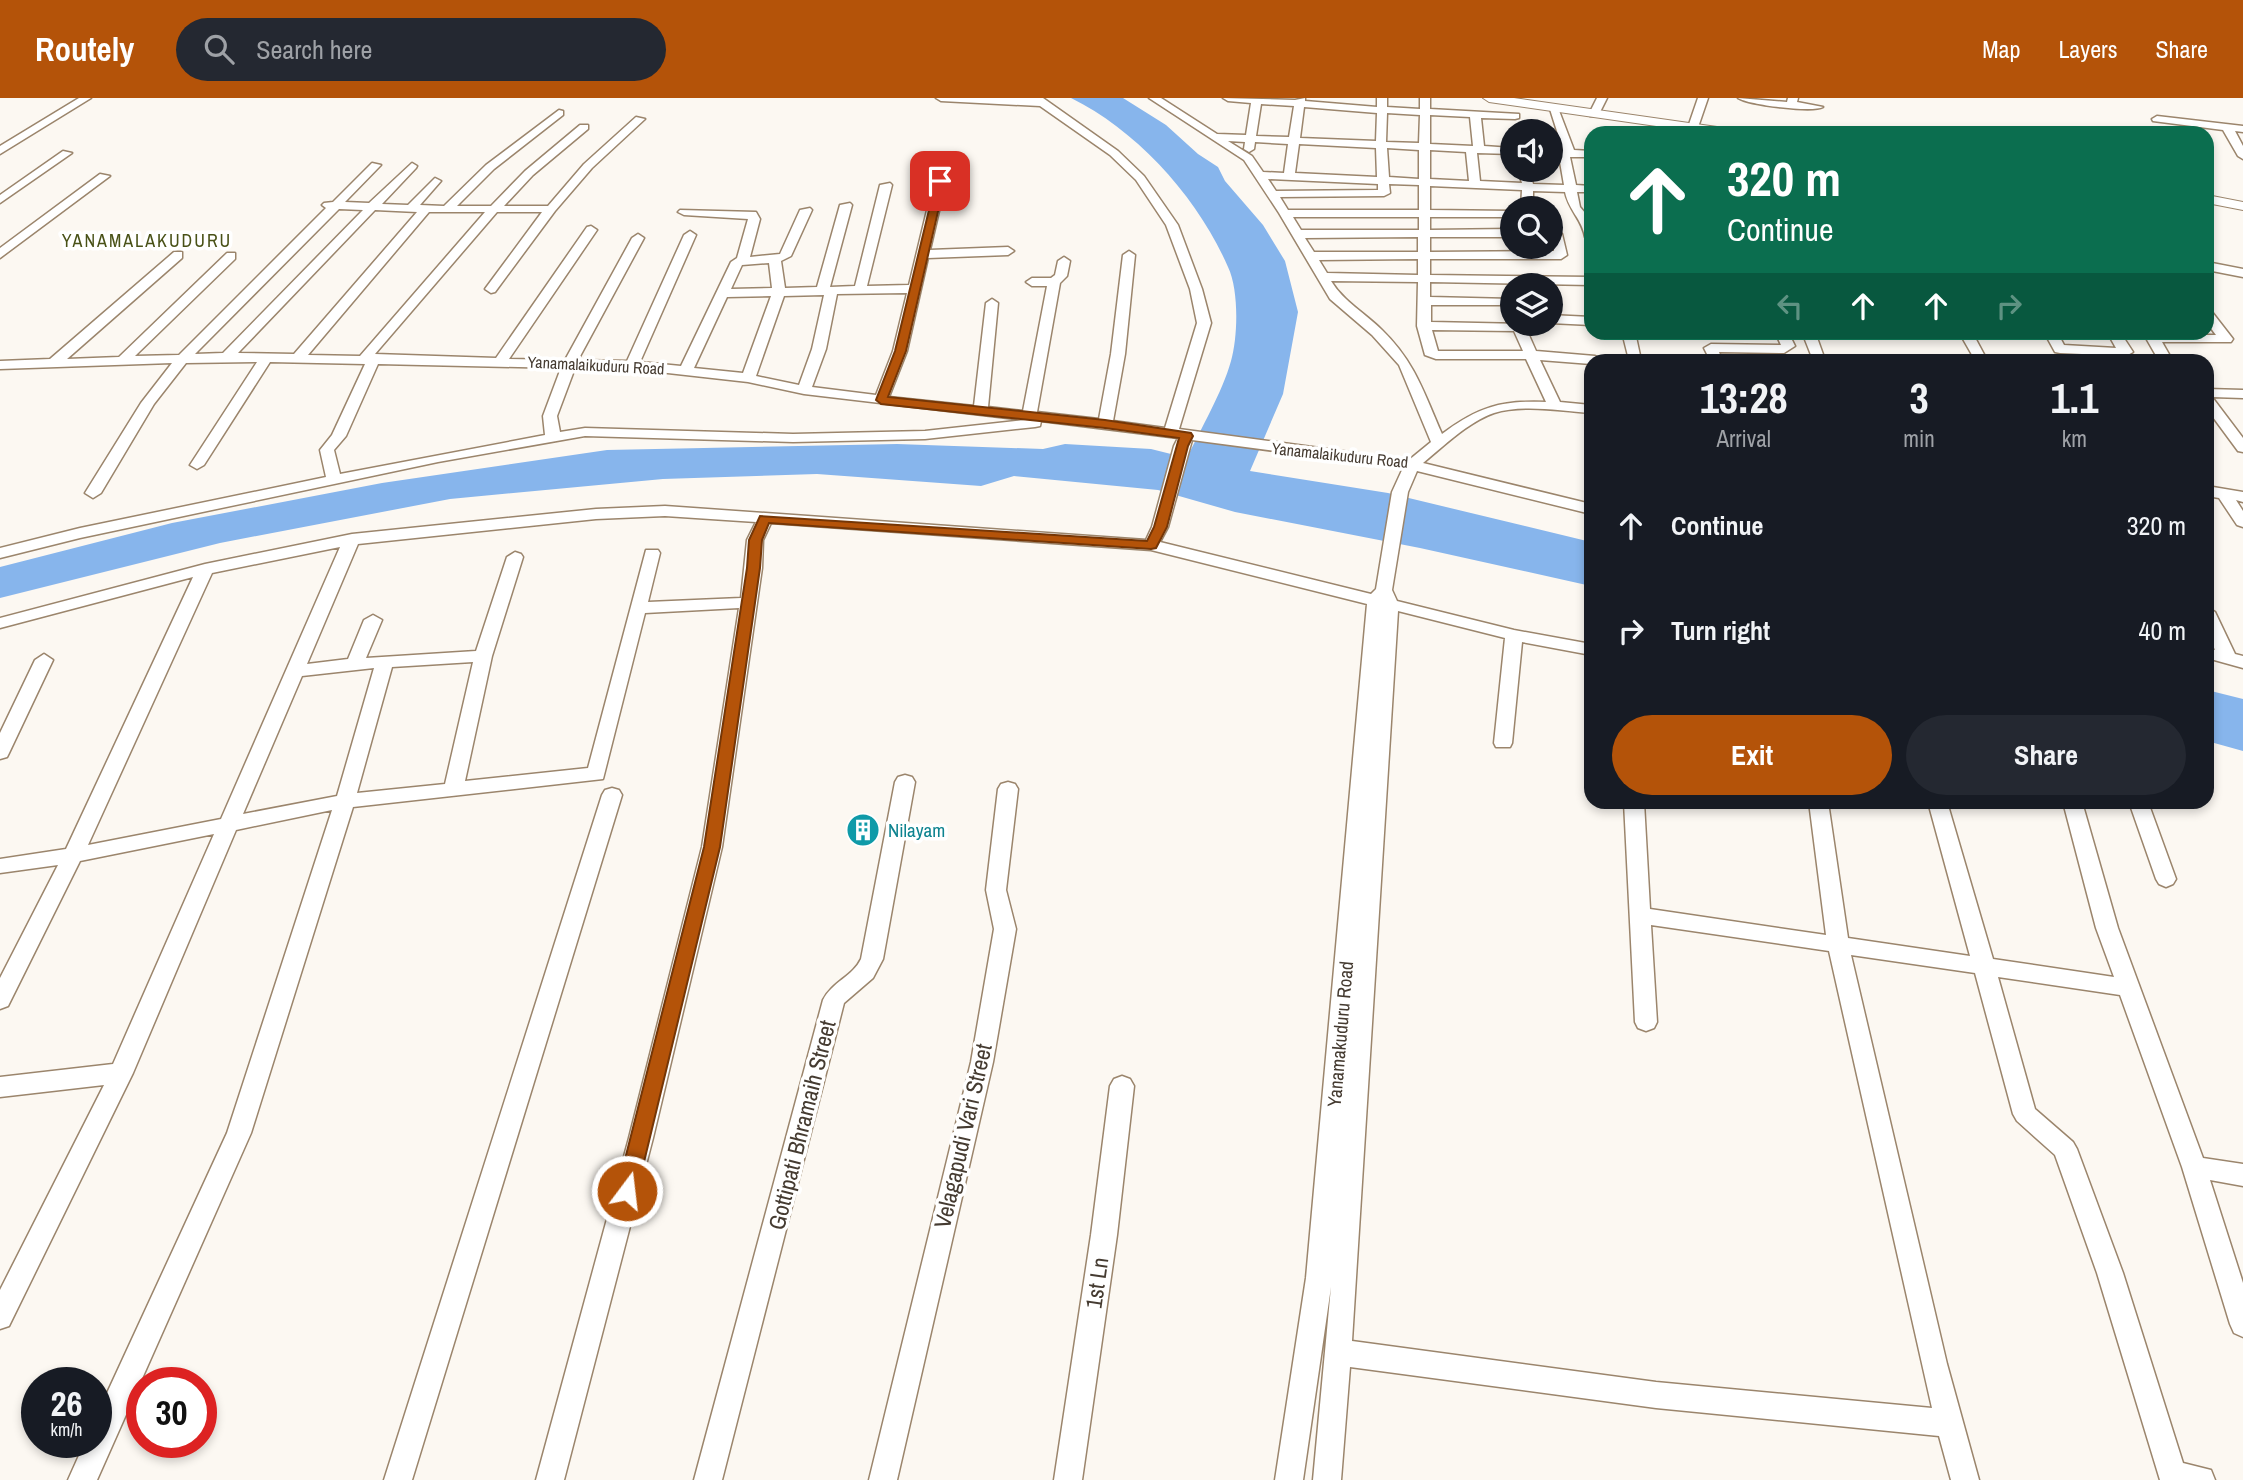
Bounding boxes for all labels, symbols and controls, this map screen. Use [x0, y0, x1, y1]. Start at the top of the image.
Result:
search box [176, 18, 666, 81]
text: Routely [35, 27, 134, 71]
icon: search [200, 30, 238, 68]
text: Search here [256, 32, 372, 67]
text: Map [1982, 33, 2020, 65]
text: Layers [2058, 33, 2117, 65]
text: Share [2155, 33, 2208, 65]
map controls [1500, 119, 1563, 336]
button: sound [1500, 119, 1563, 182]
text: 320 m [1727, 145, 1841, 211]
pin [910, 151, 970, 211]
icon: ahead [1612, 154, 1703, 245]
icon: arrive [921, 162, 959, 200]
button: search [1500, 196, 1563, 259]
text: Continue [1727, 208, 1834, 251]
district label: YANAMALAKUDURU [62, 228, 232, 253]
button: layers [1500, 273, 1563, 336]
icon: left [1771, 287, 1809, 325]
icon: ahead [1844, 287, 1882, 325]
icon: ahead [1917, 287, 1955, 325]
icon: right [1990, 287, 2028, 325]
street label: Yanamalaikuduru Road [527, 350, 665, 380]
text: 13:28 [1700, 370, 1788, 426]
text: 3 [1910, 370, 1929, 426]
text: 1.1 [2050, 370, 2098, 426]
text: Arrival [1716, 423, 1771, 454]
text: min [1903, 423, 1935, 454]
text: km [2062, 423, 2087, 454]
street label: Yanamalaikuduru Road [1271, 437, 1409, 473]
icon: ahead [1612, 507, 1650, 545]
text: Continue [1671, 508, 1763, 543]
text: 320 m [2127, 508, 2186, 543]
icon: right [1612, 612, 1650, 650]
text: Turn right [1671, 613, 1770, 648]
text: 40 m [2139, 613, 2186, 648]
button: Exit [1612, 715, 1892, 795]
button: Share [1906, 715, 2186, 795]
building icon: Nilayam [844, 811, 882, 849]
place label: Nilayam [888, 817, 945, 843]
street label: Yanamakuduru Road [1321, 960, 1359, 1108]
street label: Gottipati Bhramaih Street [760, 1017, 843, 1233]
street label: Velagapudi Vari Street [926, 1041, 999, 1231]
position arrow [590, 1154, 664, 1228]
street label: 1st Ln [1078, 1255, 1115, 1311]
speed limit sign: 30 [126, 1367, 217, 1458]
text: 26 [51, 1380, 82, 1427]
text: km/h [51, 1417, 83, 1442]

